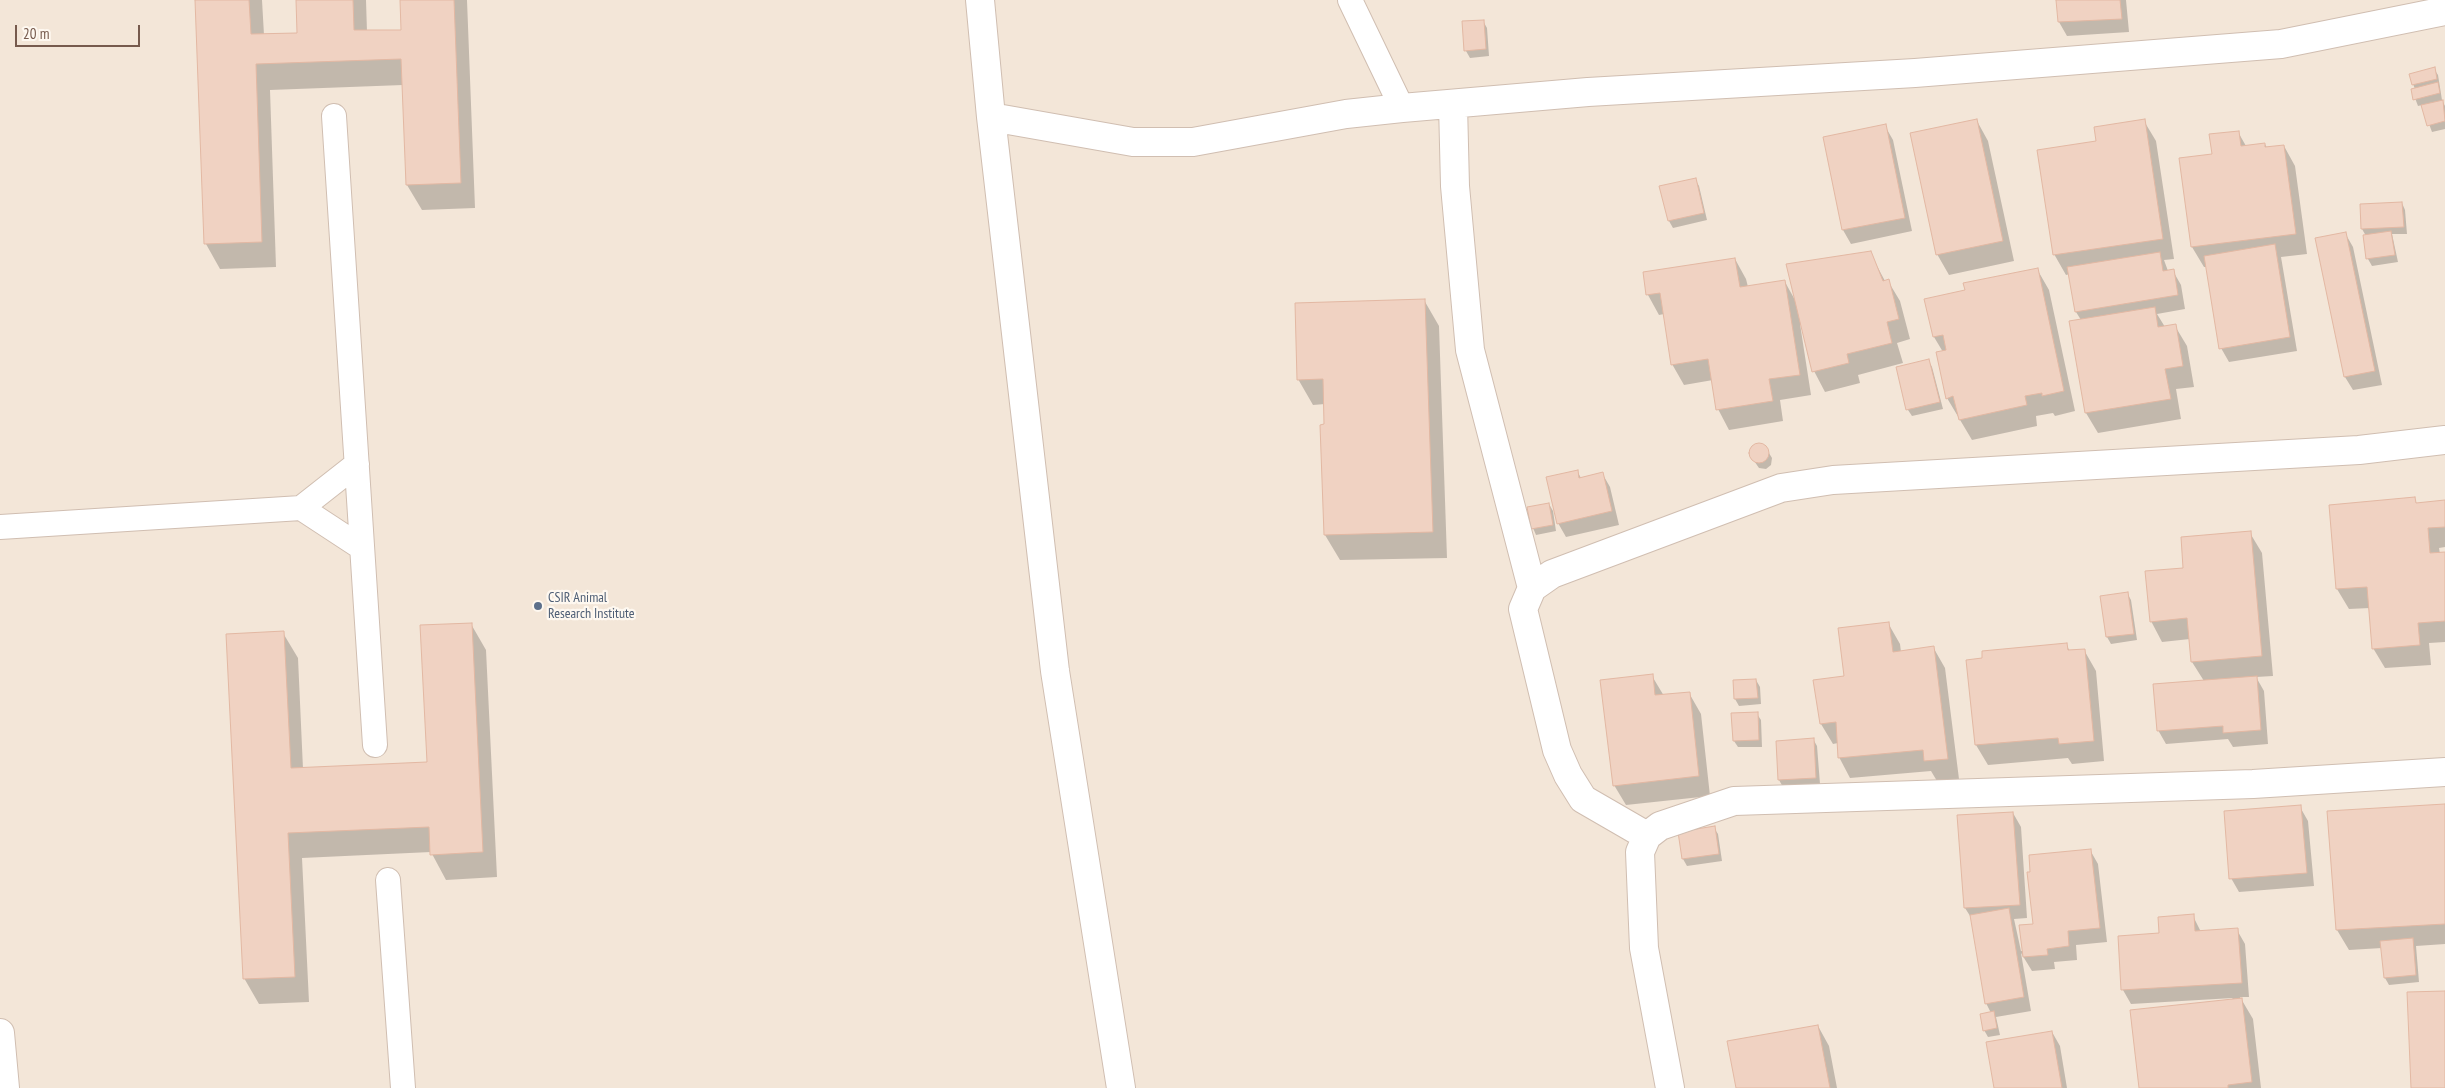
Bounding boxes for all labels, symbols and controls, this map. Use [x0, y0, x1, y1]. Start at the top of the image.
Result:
scale bar [18, 15, 142, 47]
text: 20 m [23, 24, 49, 43]
place label: CSIR Animal Research Institute [548, 590, 634, 622]
marker: CSIR Animal Research Institute [532, 600, 544, 612]

